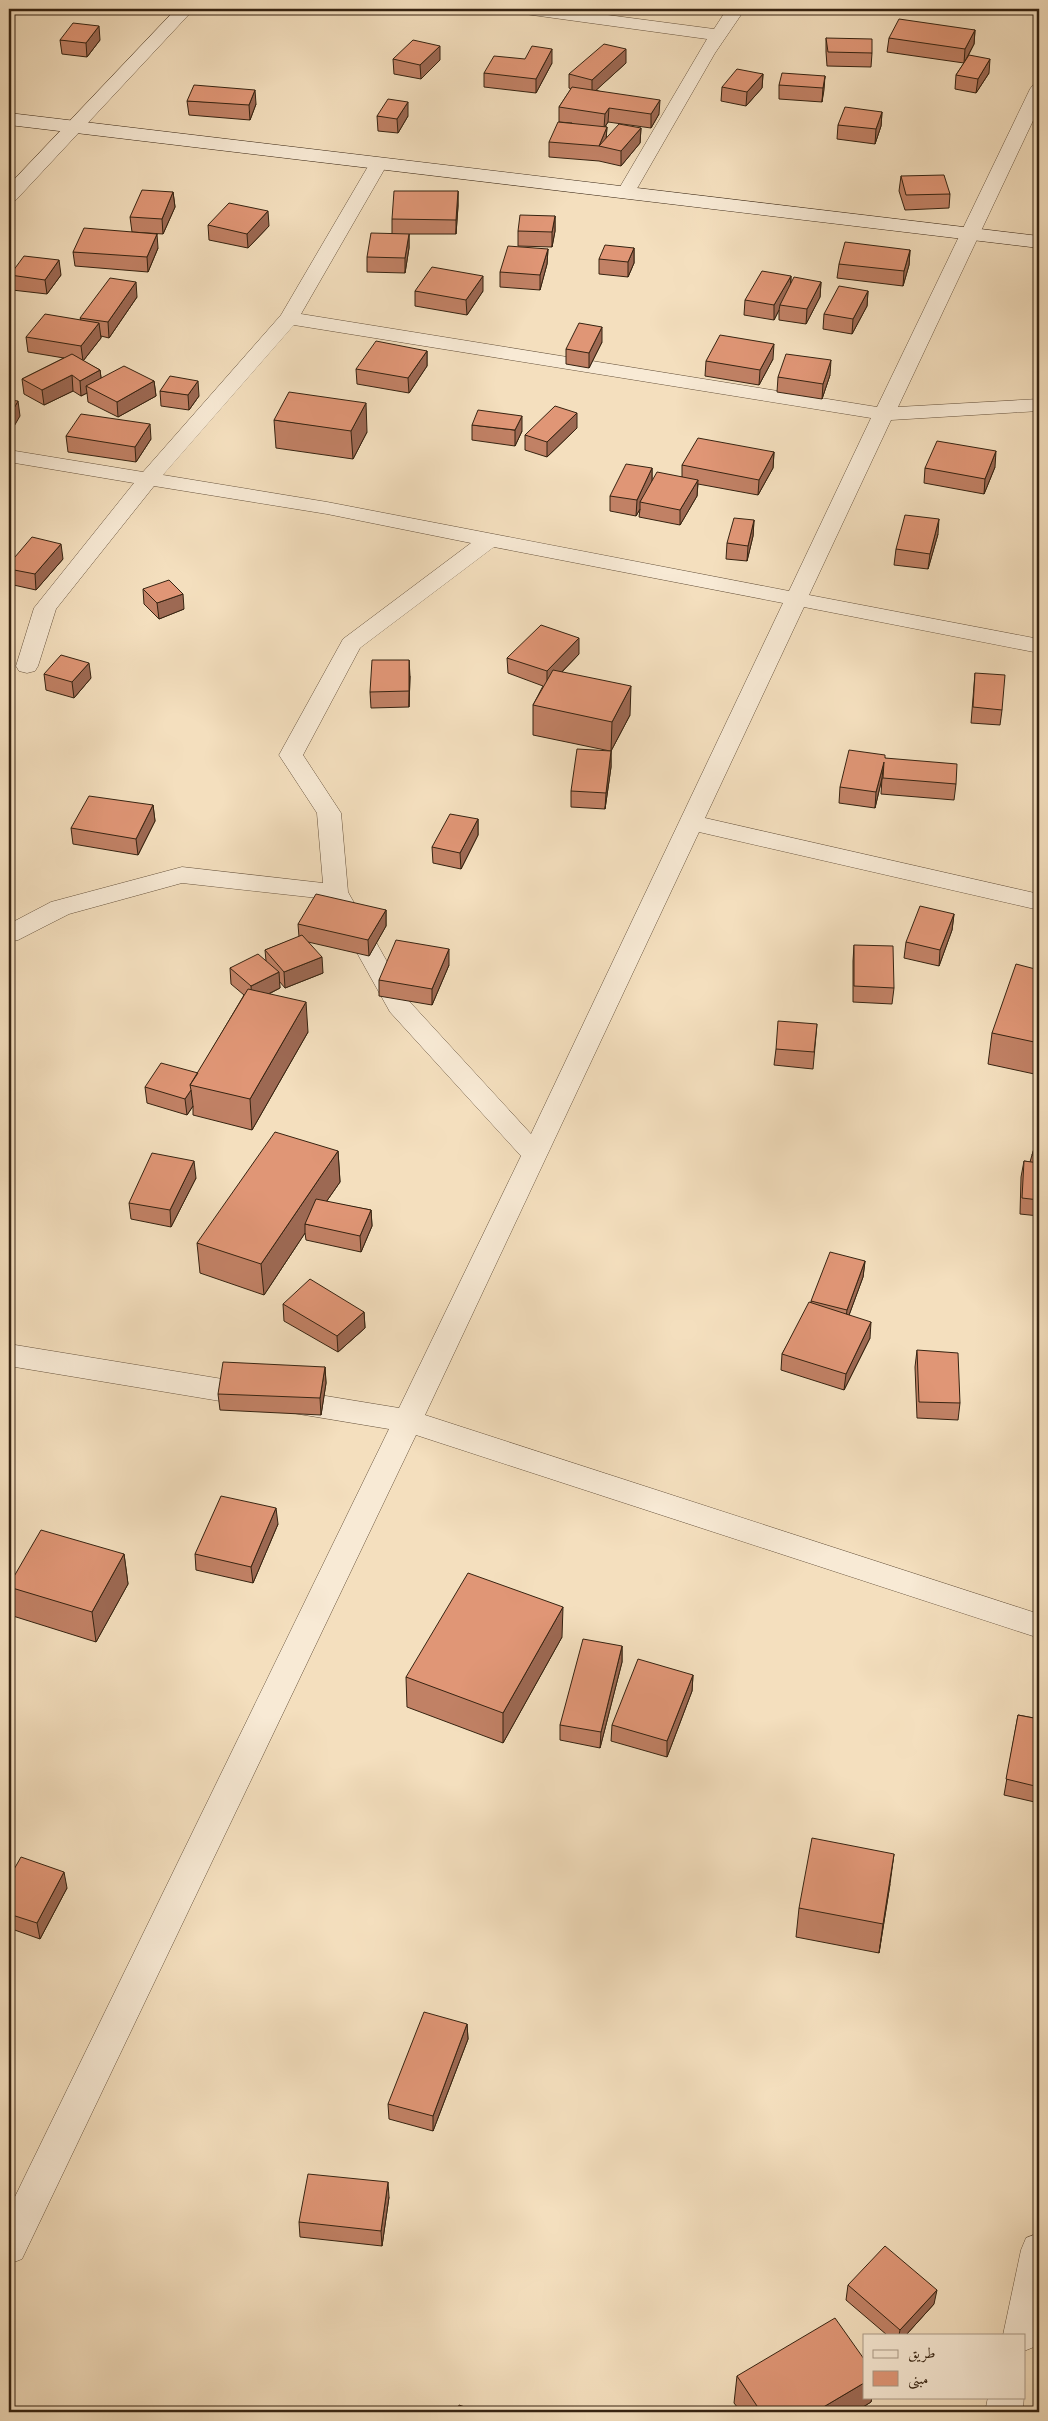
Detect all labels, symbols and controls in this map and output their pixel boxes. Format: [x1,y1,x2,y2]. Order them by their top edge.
legend [863,2334,1026,2398]
text: طريق [908,2344,935,2363]
text: مبنى [908,2370,928,2390]

